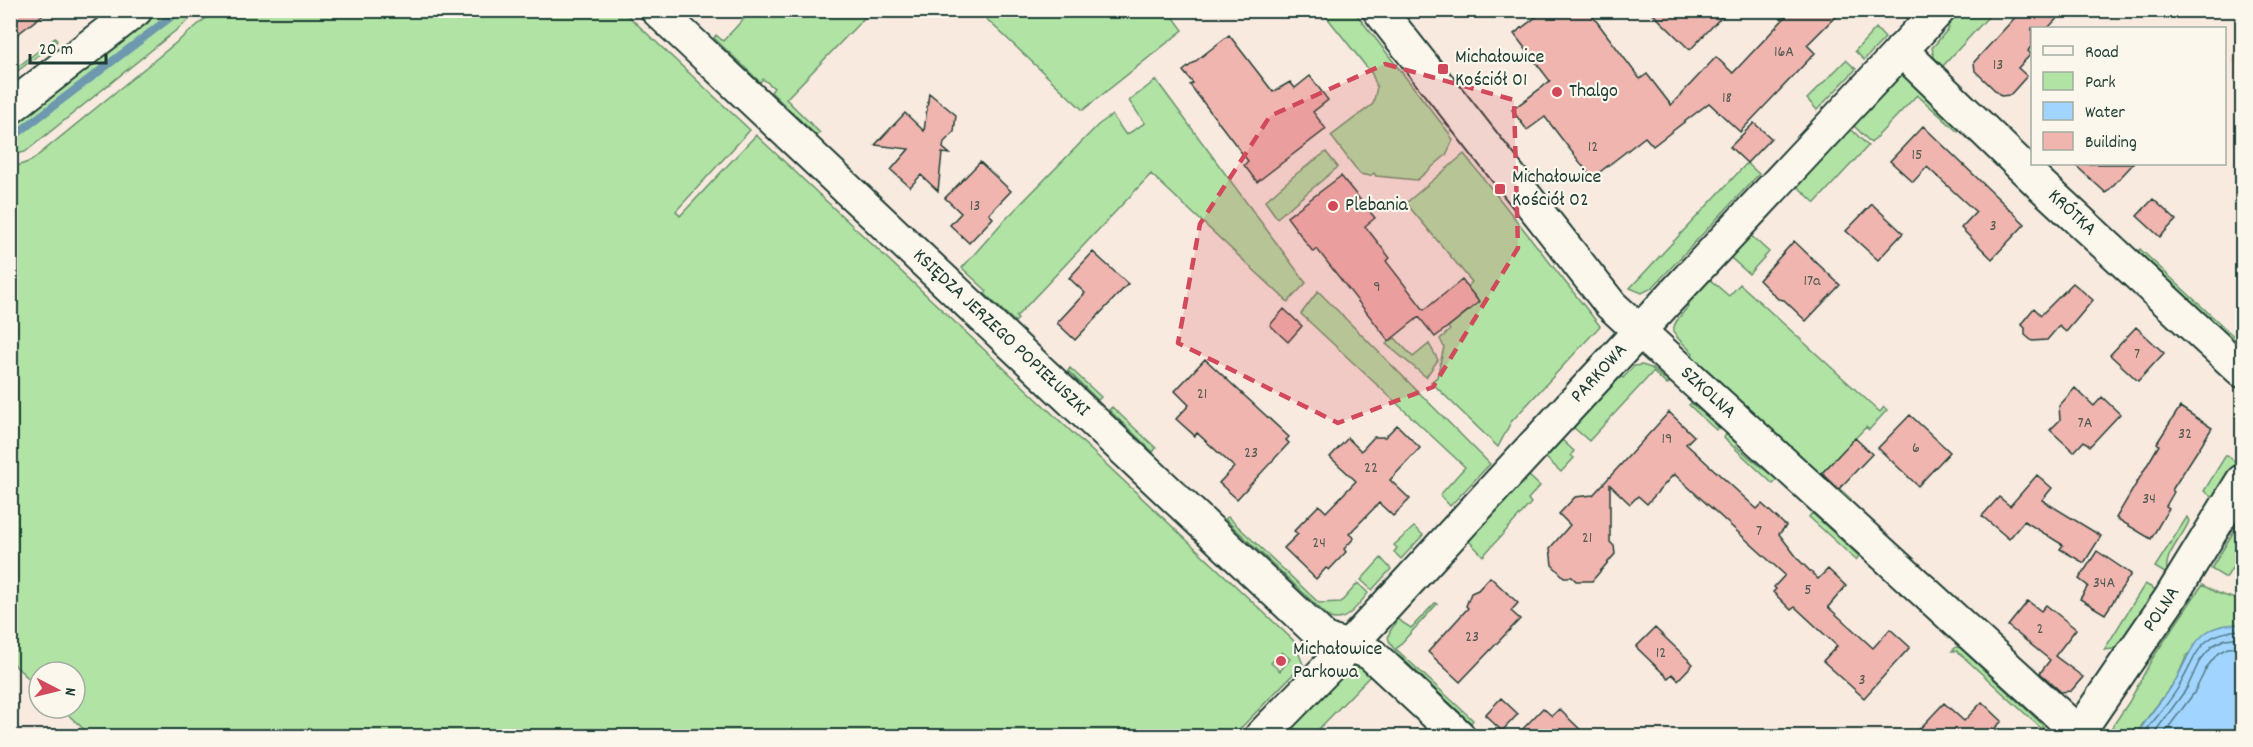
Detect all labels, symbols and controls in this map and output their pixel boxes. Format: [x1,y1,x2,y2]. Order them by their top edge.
scale bar [30,27,106,65]
legend [2031,27,2226,165]
text: 20 m [39,38,73,63]
house number: 16A [1774,41,1794,64]
text: Road [2085,41,2119,66]
place label: Michałowice Kościół 01 [1455,44,1545,95]
house number: 13 [1993,54,2003,77]
marker: Michałowice Kościół 01 [1436,62,1450,76]
text: Park [2085,71,2116,96]
place label: Thalgo [1569,78,1618,106]
marker: Thalgo [1550,85,1564,99]
house number: 18 [1722,87,1732,110]
text: Water [2085,101,2125,126]
text: Building [2085,131,2137,156]
house number: 12 [1588,136,1598,159]
house number: 15 [1912,144,1922,167]
place label: Michałowice Kościół 02 [1512,164,1602,215]
marker: Michałowice Kościół 02 [1493,182,1507,196]
street label: KRÓTKA [2041,183,2102,243]
place label: Plebania [1345,192,1409,220]
house number: 13 [970,195,980,218]
marker: Plebania [1326,199,1340,213]
house number: 3 [1989,215,1997,238]
street label: KSIĘDZA JERZEGO POPIEŁUSZKI [906,243,1096,424]
house number: 17a [1803,270,1821,293]
house number: 9 [1373,276,1381,299]
street label: PARKOWA [1565,337,1635,410]
house number: 7 [2134,343,2140,366]
street label: SZKOLNA [1673,360,1742,426]
house number: 21 [1197,383,1207,406]
house number: 7A [2078,412,2093,435]
house number: 32 [2178,423,2192,446]
house number: 19 [1662,428,1672,451]
house number: 6 [1912,437,1920,460]
house number: 23 [1244,442,1258,465]
house number: 22 [1364,457,1378,480]
house number: 34 [2142,488,2156,511]
house number: 7 [1756,520,1762,543]
house number: 21 [1582,527,1592,550]
house number: 24 [1312,532,1326,555]
house number: 34A [2093,572,2116,595]
house number: 5 [1804,579,1812,602]
street label: POLNA [2137,582,2188,638]
house number: 2 [2037,618,2044,641]
house number: 23 [1465,626,1479,649]
place label: Michałowice Parkowa [1293,636,1383,687]
house number: 12 [1656,642,1666,665]
marker: Michałowice Parkowa [1274,654,1288,668]
north arrow [27,660,87,720]
house number: 3 [1858,669,1866,692]
text: N [57,686,81,697]

